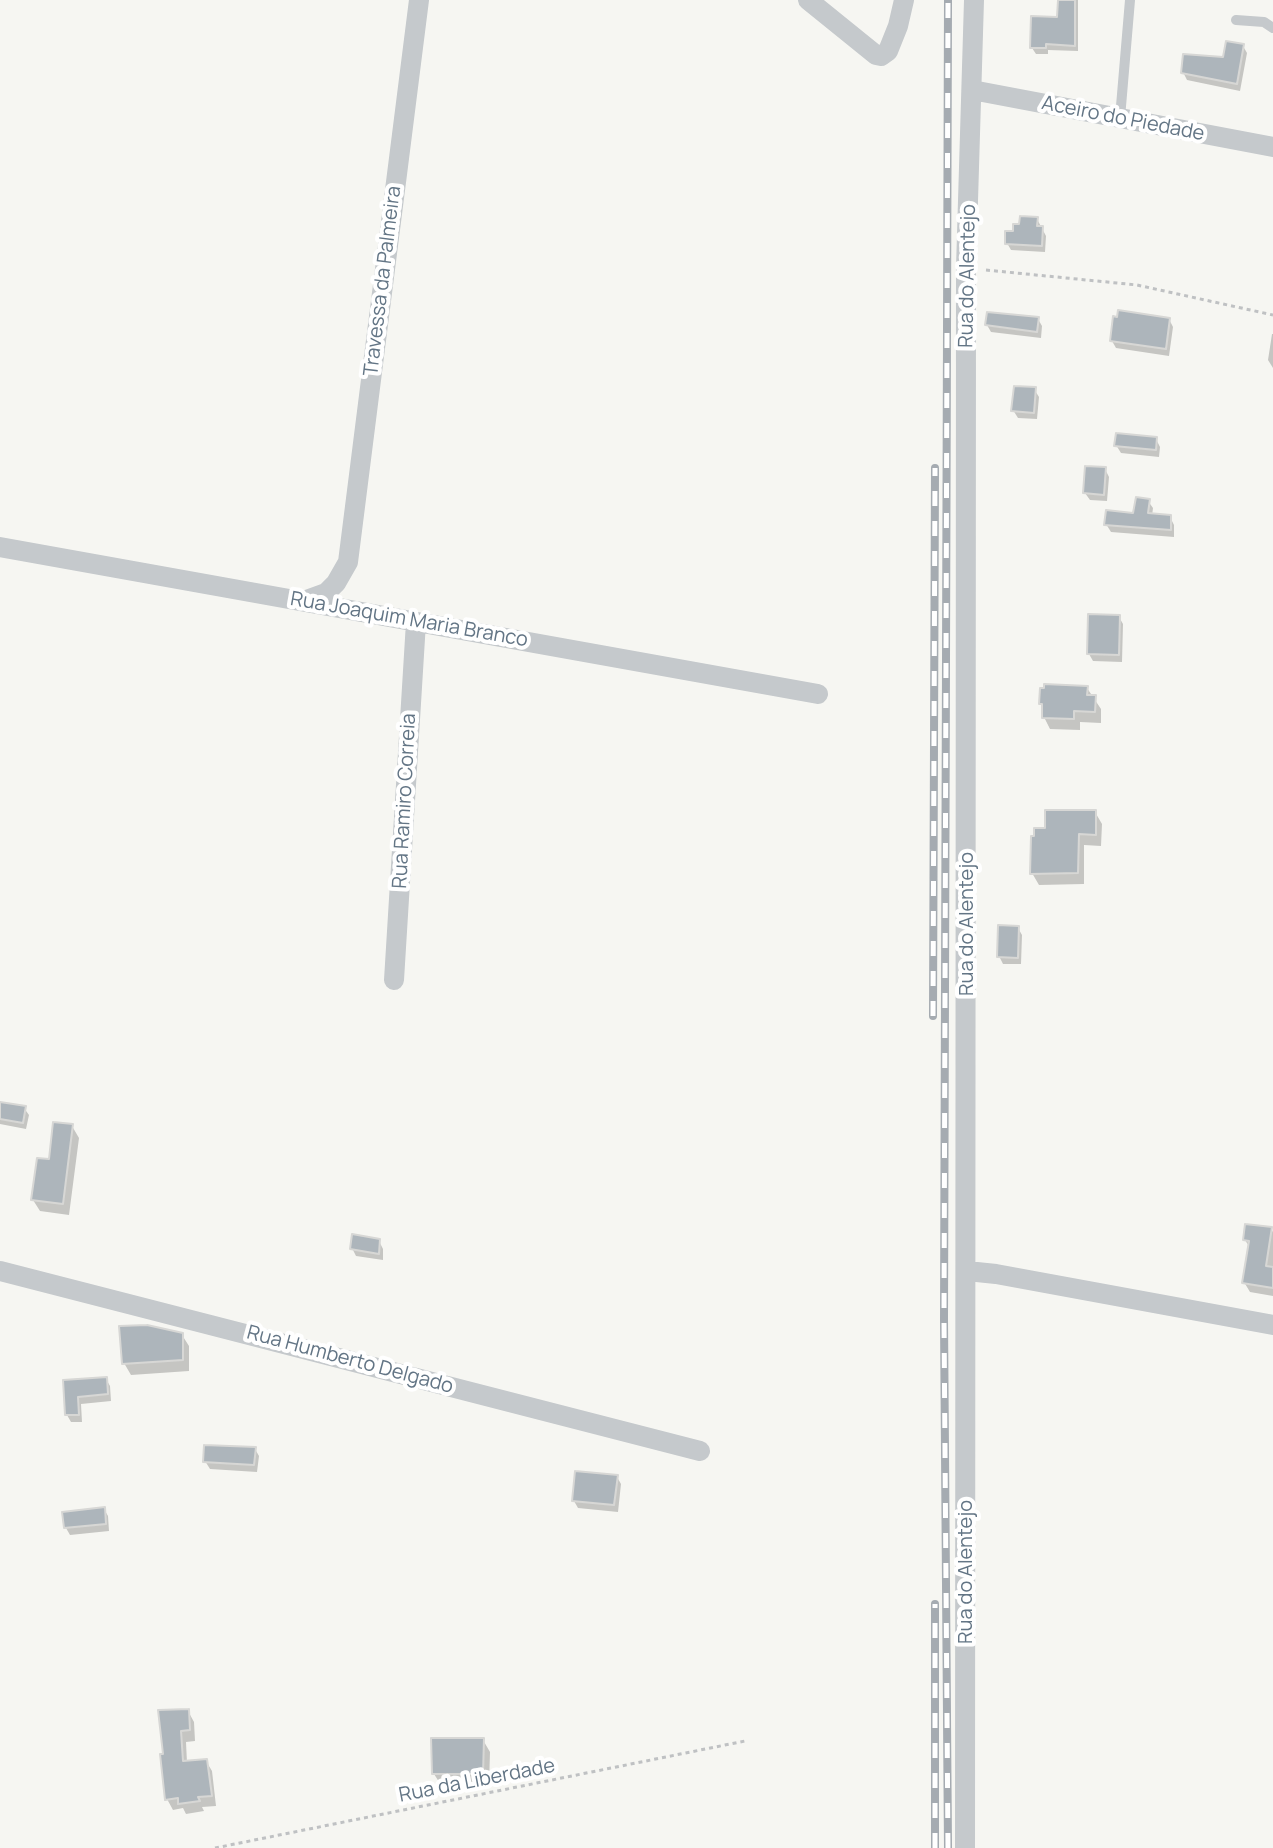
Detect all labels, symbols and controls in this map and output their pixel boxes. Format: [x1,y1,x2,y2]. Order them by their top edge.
street label: Aceiro do Piedade [1040,91,1206,147]
street label: Travessa da Palmeira [359,184,407,378]
street label: Rua do Alentejo [955,204,981,348]
street label: Rua Joaquim Maria Branco [288,587,530,653]
street label: Rua Ramiro Correia [388,713,422,889]
street label: Rua do Alentejo [955,852,979,996]
street label: Rua Humberto Delgado [244,1321,456,1399]
street label: Rua do Alentejo [954,1500,978,1644]
street label: Rua da Liberdade [397,1754,557,1808]

